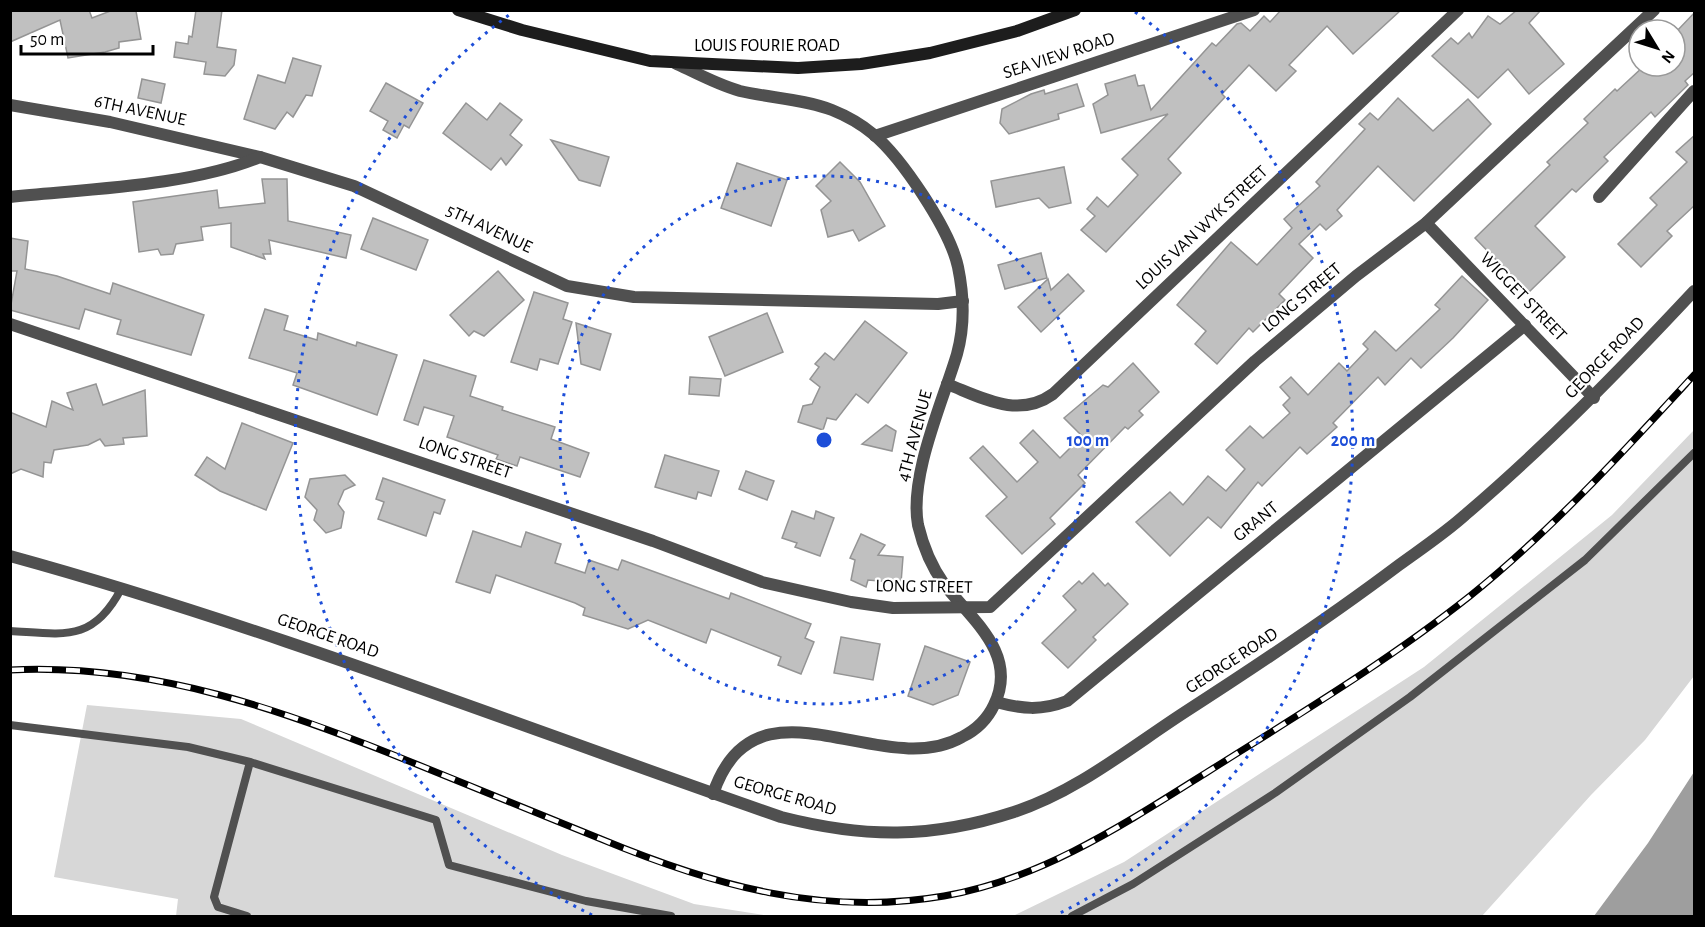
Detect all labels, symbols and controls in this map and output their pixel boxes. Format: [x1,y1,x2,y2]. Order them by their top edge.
scale bar [21,18,153,56]
north arrow [1627,18,1687,78]
street label: SEA VIEW ROAD [1001,29,1117,83]
text: 50 m [30,31,64,49]
street label: LOUIS FOURIE ROAD [694,37,840,55]
text: N [1658,47,1678,66]
street label: 6TH AVENUE [92,92,188,130]
street label: LOUIS VAN WYK STREET [1133,162,1271,294]
street label: 5TH AVENUE [443,201,535,257]
street label: WIGGET STREET [1476,249,1570,345]
street label: LONG STREET [1259,260,1345,336]
street label: GEORGE ROAD [1562,314,1648,402]
street label: 4TH AVENUE [894,388,936,484]
centre of rings [814,430,834,450]
text: 100 m [1067,432,1109,450]
text: 200 m [1331,432,1375,450]
street label: LONG STREET [416,434,514,482]
street label: GRANT [1230,499,1282,545]
street label: LONG STREET [875,577,973,597]
street label: GEORGE ROAD [275,610,381,662]
street label: GEORGE ROAD [1183,625,1281,697]
street label: GEORGE ROAD [732,773,838,819]

